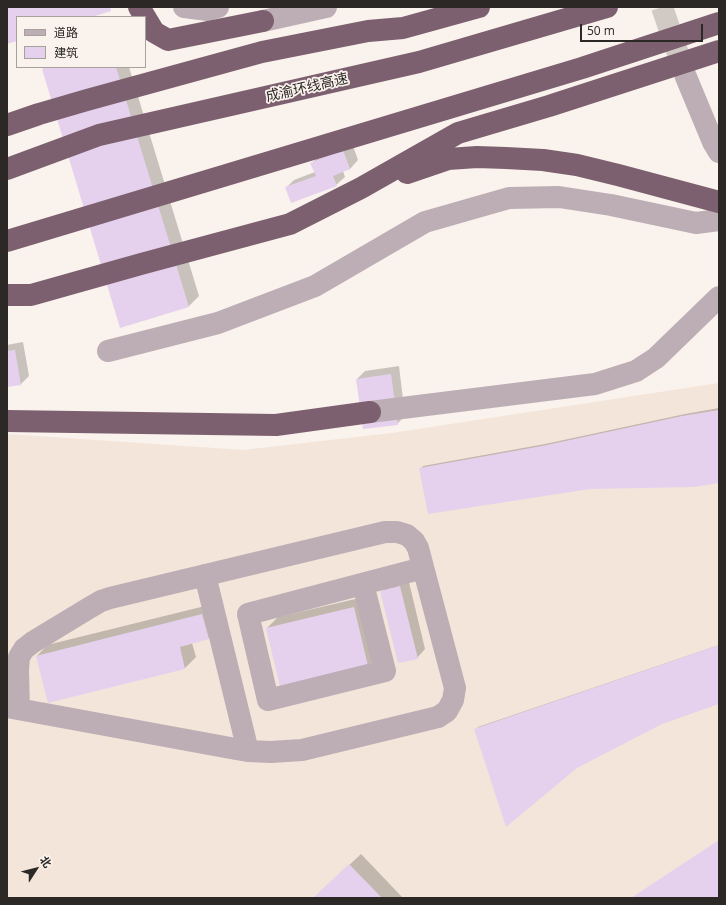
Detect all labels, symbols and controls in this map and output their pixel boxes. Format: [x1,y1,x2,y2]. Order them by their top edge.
legend [16,16,146,68]
scale bar [582,16,705,42]
text: 50 m [587,22,615,39]
text: 道路 [54,24,78,41]
text: 建筑 [54,44,78,61]
street label: 成渝环线高速 [264,70,350,106]
north arrow [16,849,56,889]
text: 北 [37,853,55,871]

